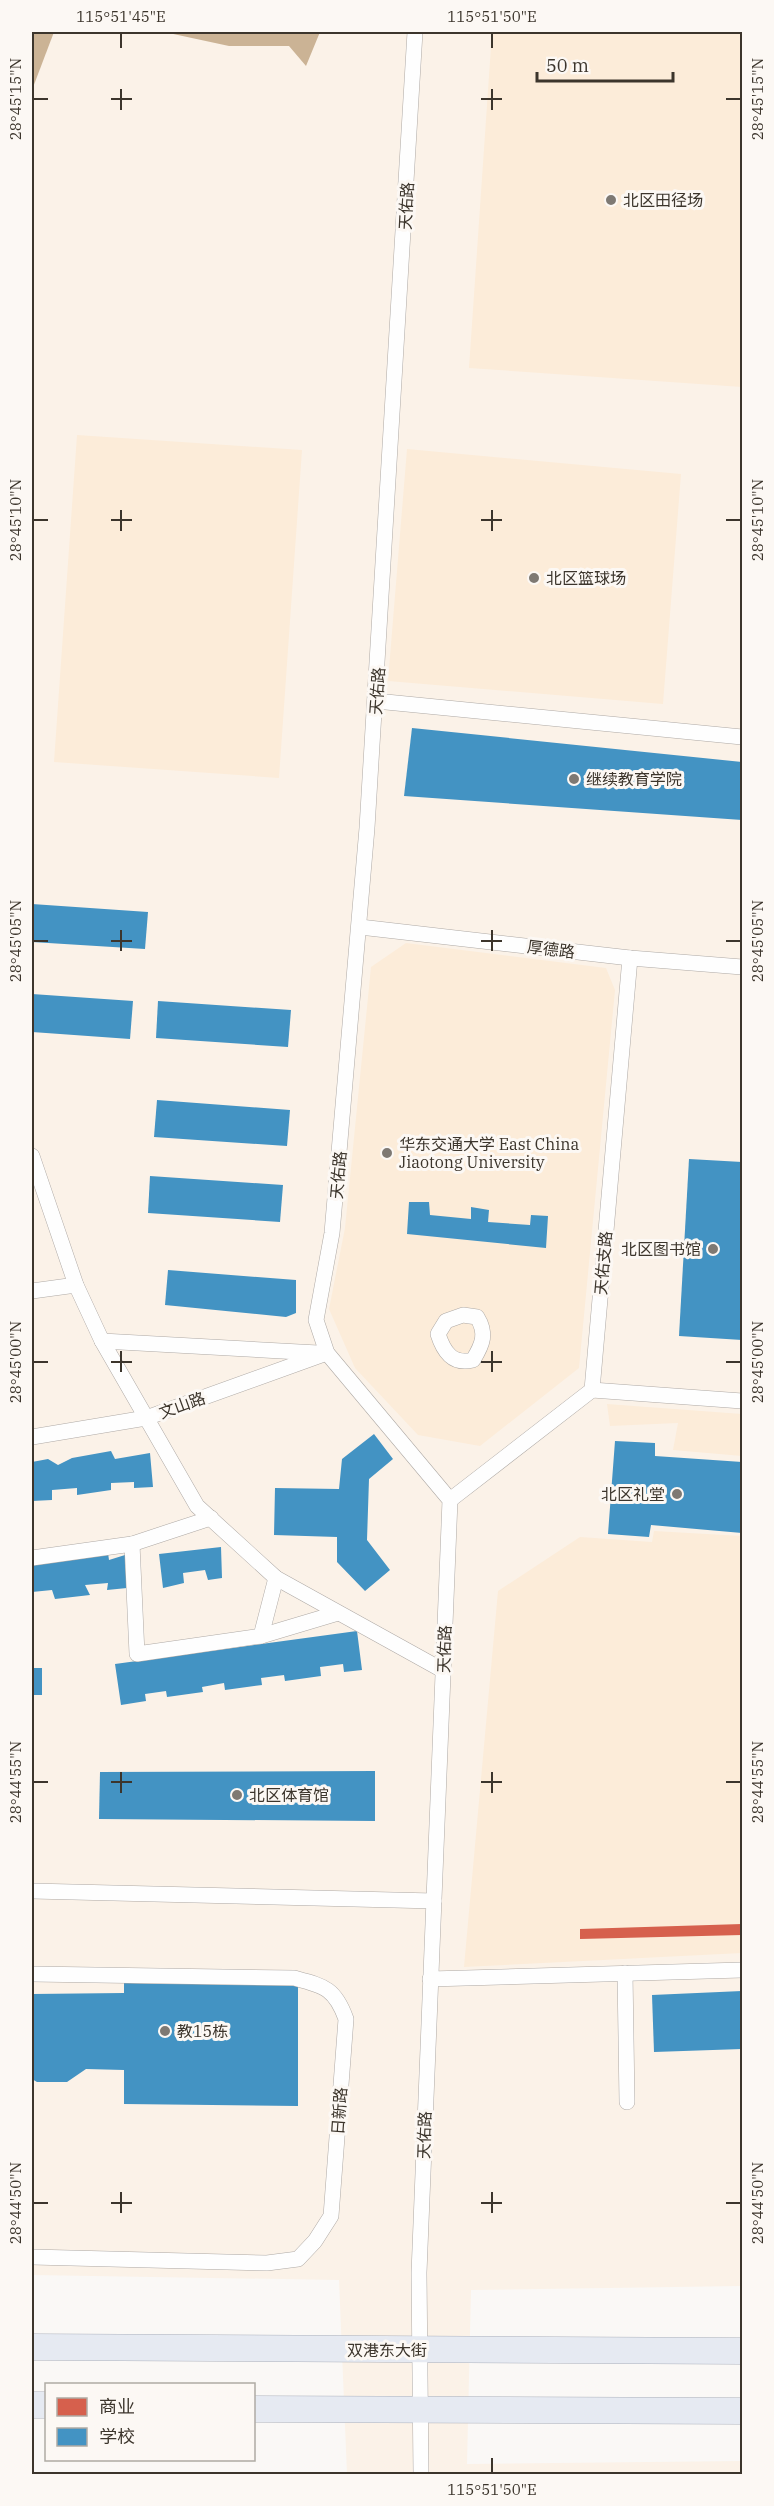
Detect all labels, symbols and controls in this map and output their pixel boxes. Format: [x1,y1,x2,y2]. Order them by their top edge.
text: 115°51'45"E [76,7,166,26]
text: 115°51'50"E [447,7,537,26]
scale bar [537,45,674,83]
text: 50 m [546,54,589,77]
text: 28°45'15"N [6,58,25,140]
text: 28°45'15"N [748,58,767,140]
street label: 天佑路 [395,182,417,230]
place label: 北区田径场 [623,190,703,210]
marker: 北区田径场 [604,193,618,207]
text: 28°45'10"N [6,479,25,561]
text: 28°45'10"N [748,479,767,561]
place label: 北区篮球场 [546,568,626,588]
marker: 北区篮球场 [527,571,541,585]
street label: 天佑路 [365,666,389,716]
place label: 继续教育学院 [586,769,682,789]
marker: 继续教育学院 [567,772,581,786]
text: 28°45'05"N [6,900,25,982]
text: 28°45'05"N [748,900,767,982]
street label: 厚德路 [526,936,576,962]
place label: 华东交通大学 East China Jiaotong University [399,1134,579,1172]
marker: 华东交通大学 East China Jiaotong University [380,1146,394,1160]
street label: 天佑路 [326,1150,350,1200]
street label: 天佑支路 [590,1230,616,1296]
place label: 北区图书馆 [621,1239,701,1259]
marker: 北区图书馆 [706,1242,720,1256]
text: 28°45'00"N [6,1321,25,1403]
text: 28°45'00"N [748,1321,767,1403]
street label: 文山路 [156,1387,208,1423]
place label: 北区礼堂 [601,1484,665,1504]
marker: 北区礼堂 [670,1487,684,1501]
street label: 天佑路 [433,1625,455,1673]
text: 28°44'55"N [6,1741,25,1823]
text: 28°44'55"N [748,1741,767,1823]
place label: 北区体育馆 [249,1785,329,1805]
marker: 北区体育馆 [230,1788,244,1802]
place label: 教15栋 [177,2021,228,2041]
marker: 教15栋 [158,2024,172,2038]
street label: 日新路 [327,2086,351,2136]
street label: 天佑路 [413,2111,435,2159]
text: 28°44'50"N [6,2162,25,2244]
text: 28°44'50"N [748,2162,767,2244]
street label: 双港东大街 [347,2340,427,2360]
legend [45,2383,255,2461]
text: 商业 [99,2395,135,2418]
text: 学校 [99,2425,135,2448]
text: 115°51'50"E [447,2480,537,2499]

